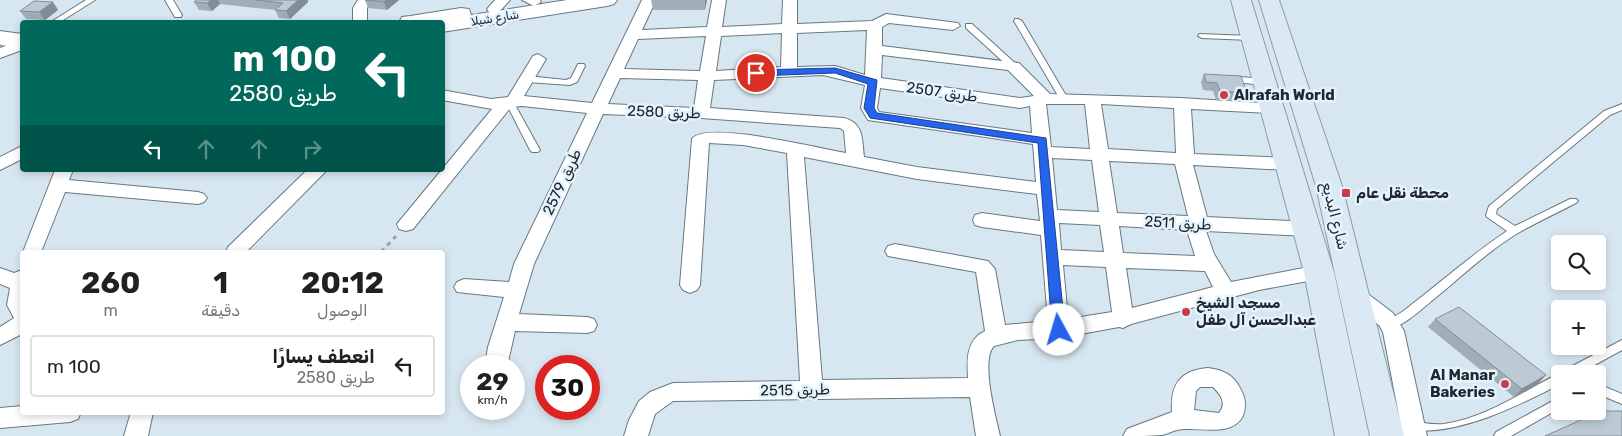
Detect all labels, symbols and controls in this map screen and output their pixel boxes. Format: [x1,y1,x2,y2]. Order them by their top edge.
street label: شارع شيلا [470,7,520,31]
text: 100 m [232,38,337,80]
icon: left [355,40,420,105]
pin [735,52,777,94]
icon: arrive [742,59,770,87]
street label: طريق 2507 [905,78,979,106]
text: طريق 2580 [229,80,337,107]
place label: Alrafah World [1234,86,1335,104]
marker: Alrafah World [1218,89,1230,101]
street label: طريق 2580 [627,102,701,122]
icon: left [139,135,167,163]
icon: ahead [192,135,220,163]
icon: ahead [245,135,273,163]
icon: right [298,135,326,163]
street label: طريق 2579 [539,146,585,218]
street label: شارع البديع [1316,180,1352,252]
place label: محطة نقل عام [1356,184,1449,203]
marker: محطة نقل عام [1340,187,1352,199]
street label: طريق 2511 [1144,212,1212,234]
map controls [1551,235,1606,420]
button: search [1551,235,1606,290]
text: 260 [81,265,140,301]
text: 1 [213,265,228,301]
text: 20:12 [301,265,384,301]
place label: مسجد الشيخ عبدالحسن آل طفل [1196,294,1317,329]
button: + [1551,300,1606,355]
text: m [104,301,118,320]
text: دقيقة [201,301,240,320]
text: الوصول [317,301,368,320]
position arrow [1032,303,1084,355]
marker: مسجد الشيخ عبدالحسن آل طفل [1180,306,1192,318]
text: انعطف يسارًا [272,345,375,368]
icon: left [390,352,418,380]
text: 100 m [47,355,101,378]
speed limit sign: 30 [535,355,600,420]
button: − [1551,365,1606,420]
place label: Al Manar Bakeries [1430,366,1495,401]
text: 29 [476,367,509,396]
text: طريق 2580 [297,368,375,387]
marker: Al Manar Bakeries [1499,378,1511,390]
street label: طريق 2515 [760,380,830,400]
text: km/h [478,393,507,407]

